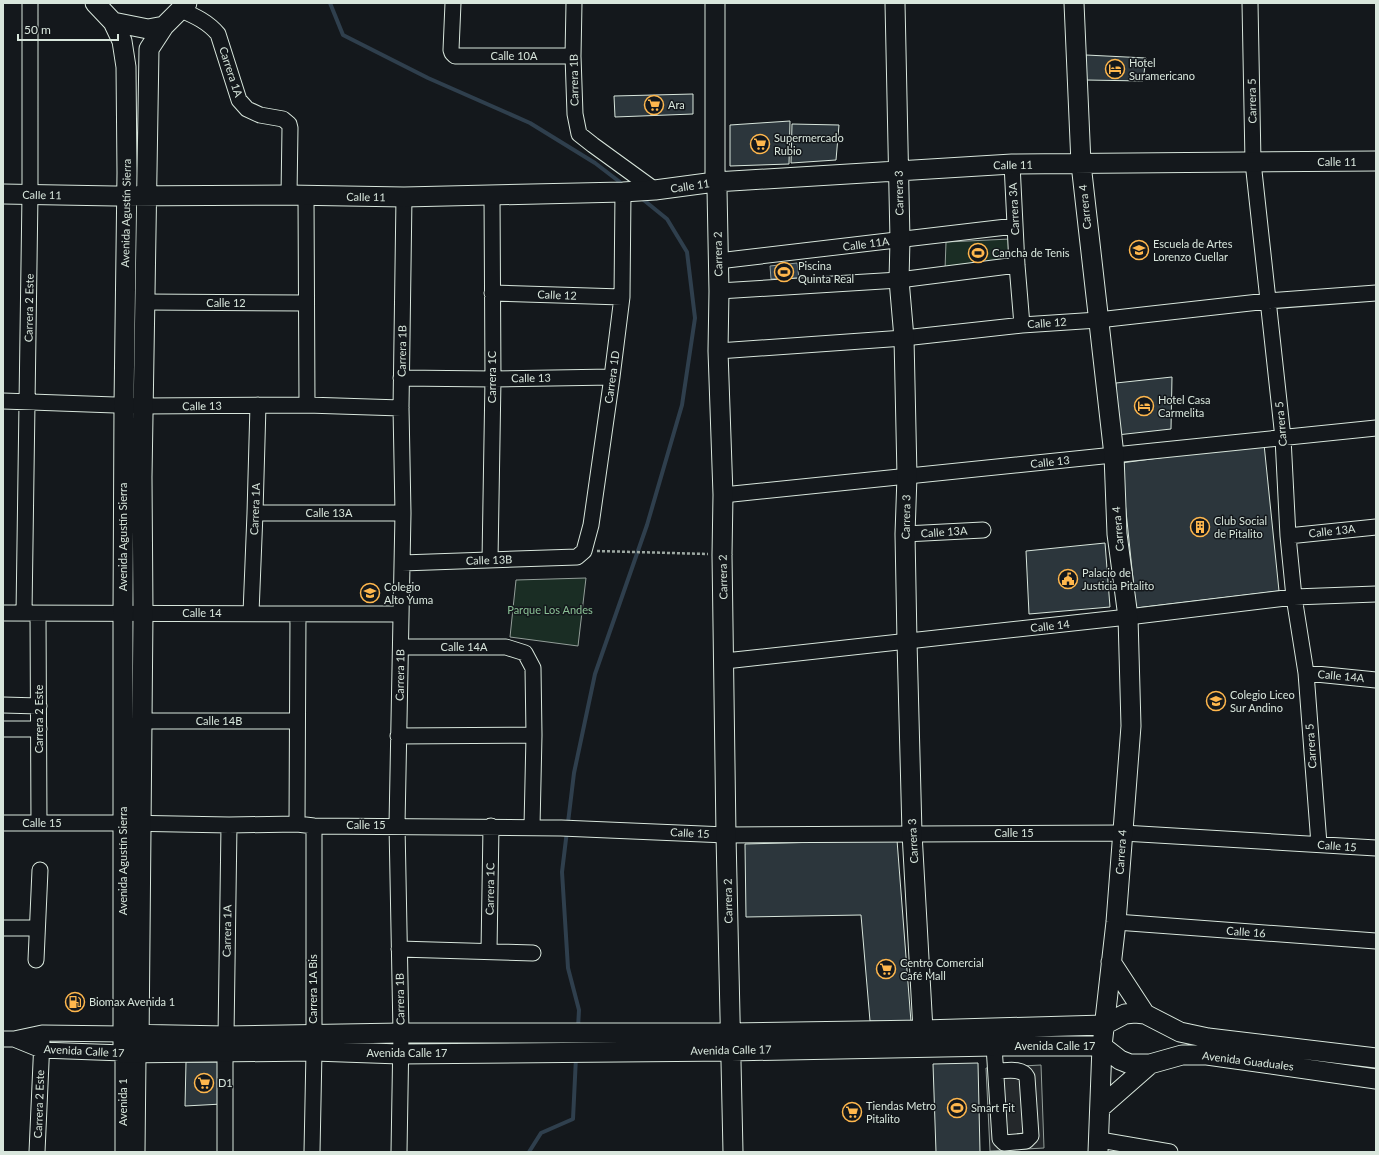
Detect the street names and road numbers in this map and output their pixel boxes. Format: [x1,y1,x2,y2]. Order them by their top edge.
street label: Carrera 1A [217,45,246,99]
street label: Calle 10A [491,49,538,62]
street label: Carrera 1B [567,54,580,106]
street label: Carrera 5 [1245,78,1258,124]
street label: Calle 11 [1317,155,1357,168]
street label: Calle 11 [993,158,1033,171]
street label: Avenida Agustín Sierra [118,159,133,267]
street label: Carrera 3 [892,170,905,216]
street label: Calle 11 [670,176,710,195]
street label: Carrera 3A [1006,182,1021,236]
street label: Carrera 4 [1076,183,1093,230]
street label: Calle 11 [22,188,62,201]
street label: Calle 11 [346,190,386,203]
street label: Carrera 2 [711,231,724,277]
street label: Calle 11A [842,234,891,253]
street label: Carrera 2 Este [21,273,36,342]
street label: Calle 12 [537,287,577,302]
street label: Calle 12 [206,296,246,309]
street label: Calle 12 [1027,315,1067,330]
street label: Carrera 1B [395,325,408,377]
street label: Carrera 1C [485,350,498,403]
street label: Carrera 1D [601,350,622,404]
street label: Calle 13 [511,371,551,384]
street label: Calle 13 [182,399,222,412]
street label: Carrera 5 [1272,401,1289,447]
street label: Calle 13 [1030,453,1070,470]
street label: Carrera 1A [247,482,262,535]
street label: Avenida Agustín Sierra [116,483,129,591]
street label: Carrera 3 [899,494,912,540]
street label: Carrera 4 [1109,505,1126,552]
street label: Calle 13A [306,506,353,519]
street label: Calle 13A [1308,522,1356,539]
street label: Calle 13A [920,523,968,540]
street label: Calle 13B [466,552,512,567]
street label: Carrera 2 [716,554,729,600]
street label: Calle 14 [182,606,222,619]
street label: Calle 14 [1030,617,1071,634]
street label: Calle 14A [441,640,488,653]
street label: Carrera 1B [393,649,406,701]
street label: Calle 14A [1317,667,1365,684]
street label: Carrera 2 Este [32,685,45,753]
street label: Calle 14B [196,714,242,727]
street label: Carrera 5 [1302,723,1319,769]
street label: Avenida Agustín Sierra [116,807,129,915]
street label: Calle 15 [22,816,62,829]
street label: Calle 15 [346,818,386,831]
street label: Carrera 3 [905,818,920,864]
street label: Calle 15 [670,825,710,840]
street label: Calle 15 [994,826,1034,839]
street label: Carrera 4 [1112,828,1129,875]
street label: Calle 15 [1317,838,1357,853]
street label: Carrera 1C [483,862,496,915]
street label: Carrera 2 [721,878,734,924]
street label: Carrera 1A [220,904,233,957]
street label: Calle 16 [1226,924,1266,939]
street label: Carrera 1A Bis [306,954,319,1024]
street label: Carrera 1B [393,973,406,1025]
street label: Avenida Calle 17 [1015,1039,1095,1052]
street label: Avenida Calle 17 [43,1042,125,1059]
street label: Avenida Calle 17 [690,1042,772,1057]
street label: Avenida Calle 17 [367,1046,447,1059]
street label: Avenida Guaduales [1202,1048,1295,1073]
street label: Carrera 2 Este [31,1069,46,1138]
street label: Avenida 1 [116,1078,129,1126]

